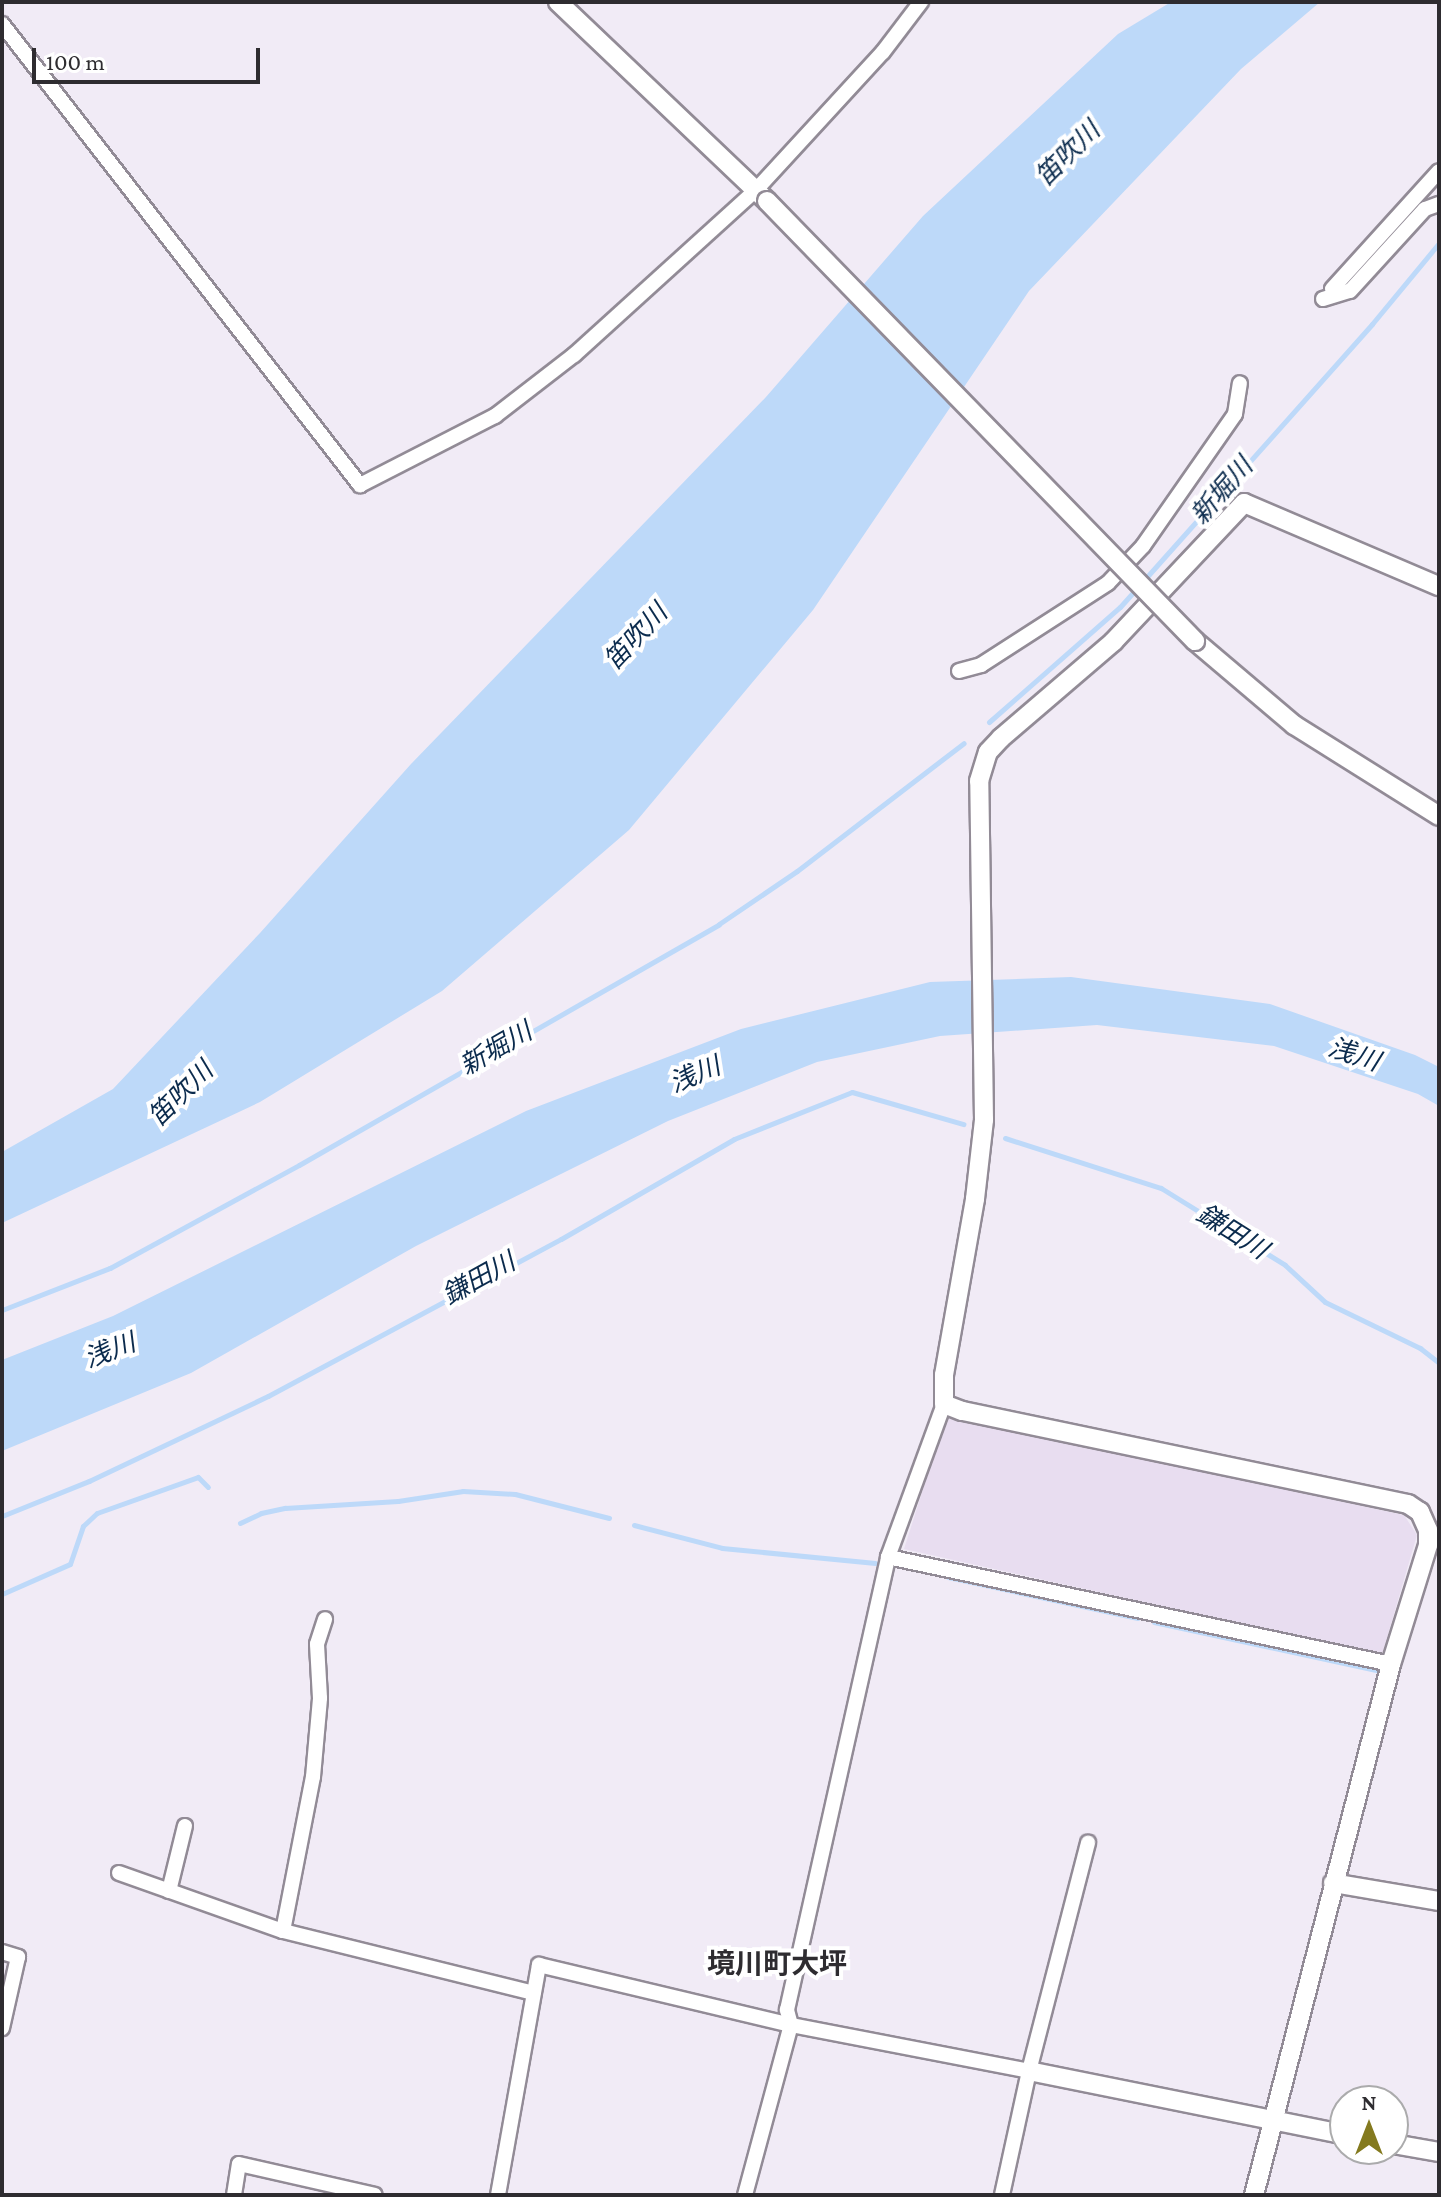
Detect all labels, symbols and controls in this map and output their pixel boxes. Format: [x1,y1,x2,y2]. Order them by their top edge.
scale bar [36,32,264,82]
text: 100 m [46,48,105,75]
water label: 笛吹川 [1029,115,1107,193]
water label: 新堀川 [1185,451,1259,531]
water label: 笛吹川 [598,598,674,676]
water label: 新堀川 [454,1016,538,1082]
water label: 浅川 [1324,1032,1384,1078]
water label: 浅川 [665,1050,725,1100]
water label: 笛吹川 [142,1055,220,1133]
water label: 鎌田川 [1191,1198,1273,1266]
water label: 鎌田川 [437,1246,521,1312]
water label: 浅川 [80,1327,140,1375]
district label: 境川町大坪 [707,1947,847,1981]
north arrow [1329,2085,1409,2165]
text: N [1362,2090,1377,2115]

